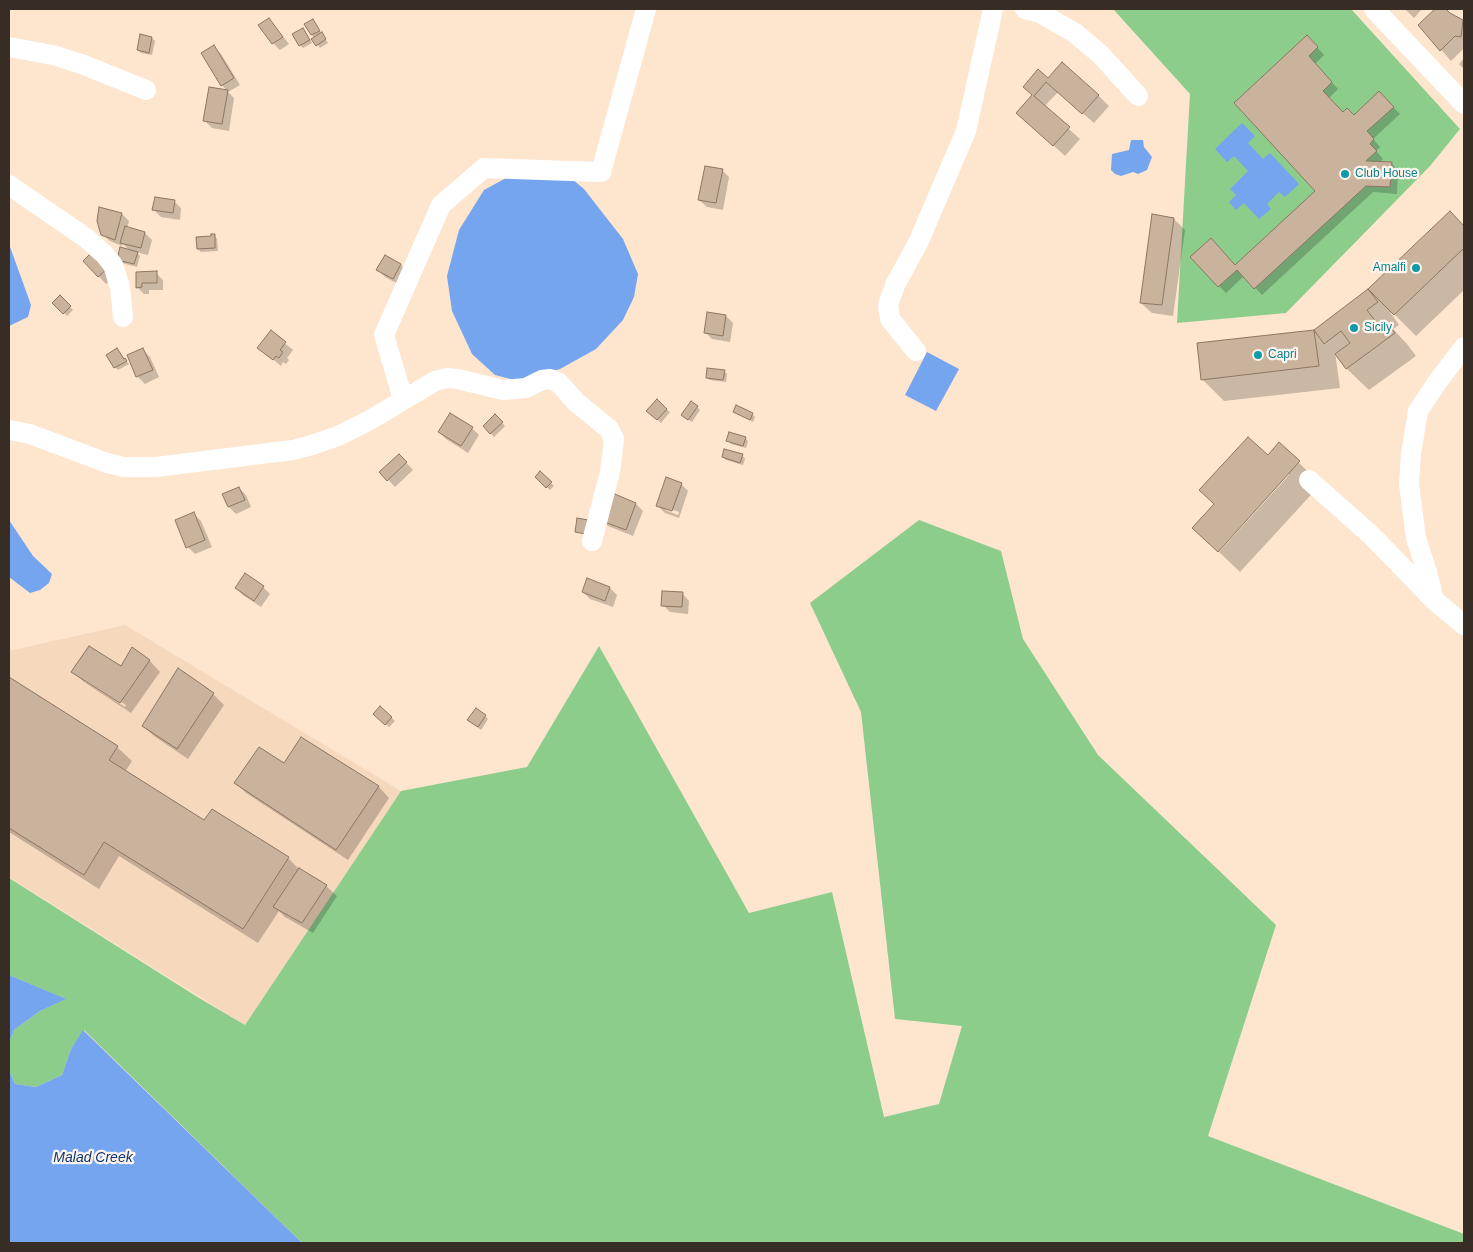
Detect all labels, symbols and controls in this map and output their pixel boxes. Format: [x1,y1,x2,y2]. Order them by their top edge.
place label: Club House [1355,167,1418,181]
marker: Club House [1339,168,1351,180]
place label: Amalfi [1373,261,1406,275]
marker: Amalfi [1410,262,1422,274]
place label: Sicily [1364,321,1392,335]
marker: Sicily [1348,322,1360,334]
place label: Capri [1268,348,1297,362]
marker: Capri [1252,349,1264,361]
water label: Malad Creek [53,1150,133,1166]

